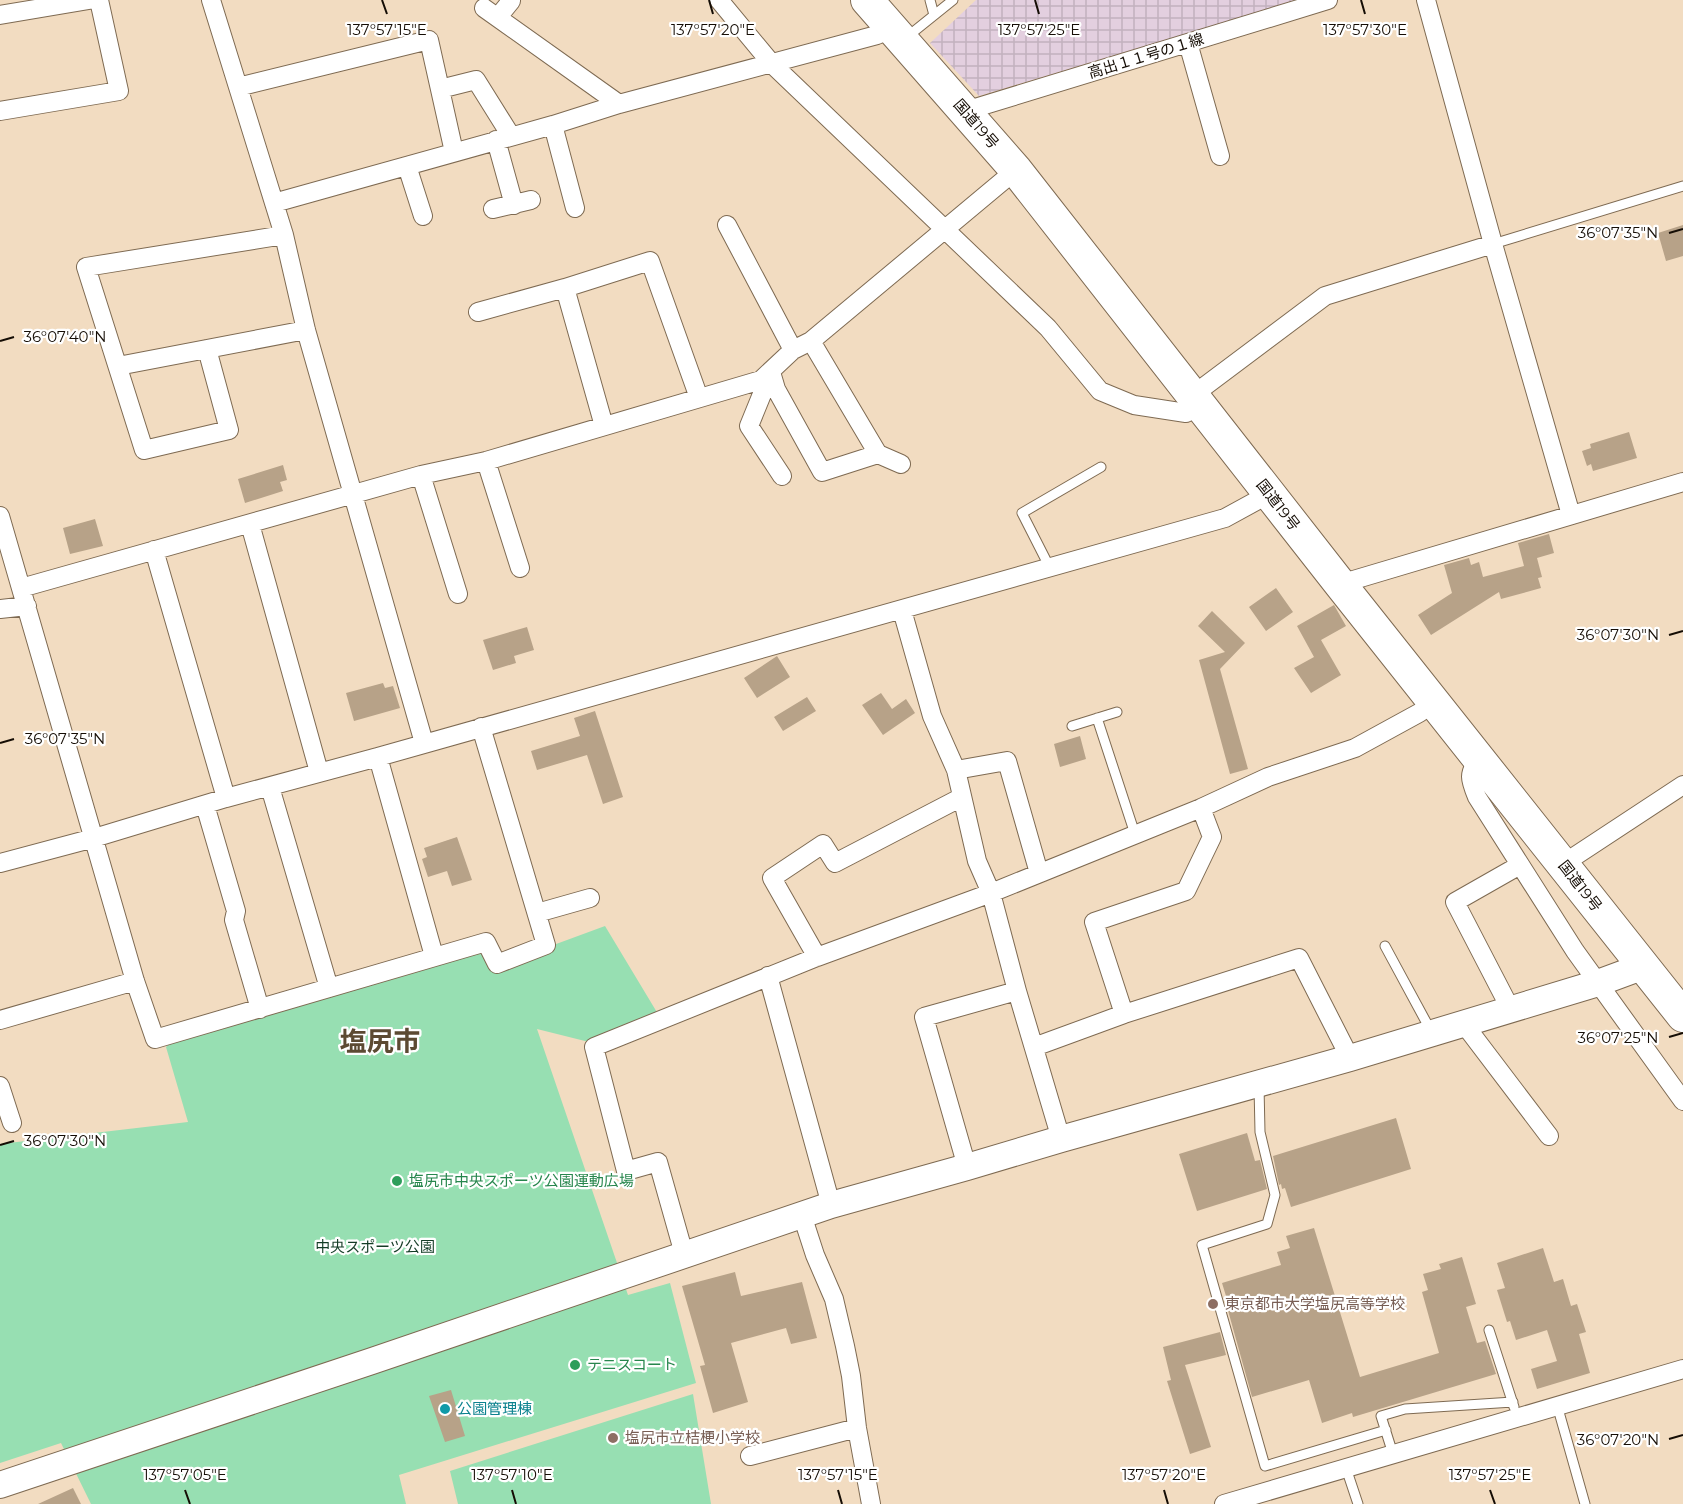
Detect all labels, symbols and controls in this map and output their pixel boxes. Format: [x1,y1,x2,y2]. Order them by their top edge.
text: 137°57'15"E [347,20,427,39]
text: 137°57'20"E [671,20,755,39]
text: 137°57'25"E [998,20,1080,39]
text: 137°57'30"E [1323,20,1407,39]
street label: 高出１１号の１線 [1086,29,1206,82]
street label: 国道19号 [950,95,1003,152]
text: 36°07'35"N [1578,223,1658,242]
text: 36°07'40"N [24,327,106,346]
street label: 国道19号 [1253,475,1304,534]
text: 36°07'30"N [1577,625,1659,644]
text: 36°07'35"N [25,729,105,748]
street label: 国道19号 [1555,856,1606,915]
district label: 塩尻市 [340,1025,421,1058]
text: 36°07'25"N [1578,1028,1658,1047]
text: 36°07'30"N [24,1131,106,1150]
place label: 塩尻市中央スポーツ公園運動広場 [409,1171,634,1190]
marker: 塩尻市中央スポーツ公園運動広場 [390,1174,404,1188]
park label: 中央スポーツ公園 [315,1237,435,1256]
place label: 東京都市大学塩尻高等学校 [1225,1294,1405,1313]
marker: 東京都市大学塩尻高等学校 [1206,1297,1220,1311]
place label: テニスコート [587,1355,677,1374]
marker: テニスコート [568,1358,582,1372]
place label: 公園管理棟 [457,1399,532,1418]
marker: 公園管理棟 [438,1402,452,1416]
place label: 塩尻市立桔梗小学校 [625,1428,760,1447]
text: 36°07'20"N [1577,1430,1659,1449]
marker: 塩尻市立桔梗小学校 [606,1431,620,1445]
text: 137°57'05"E [143,1465,227,1484]
text: 137°57'10"E [471,1465,553,1484]
text: 137°57'15"E [798,1465,878,1484]
text: 137°57'20"E [1122,1465,1206,1484]
text: 137°57'25"E [1449,1465,1531,1484]

